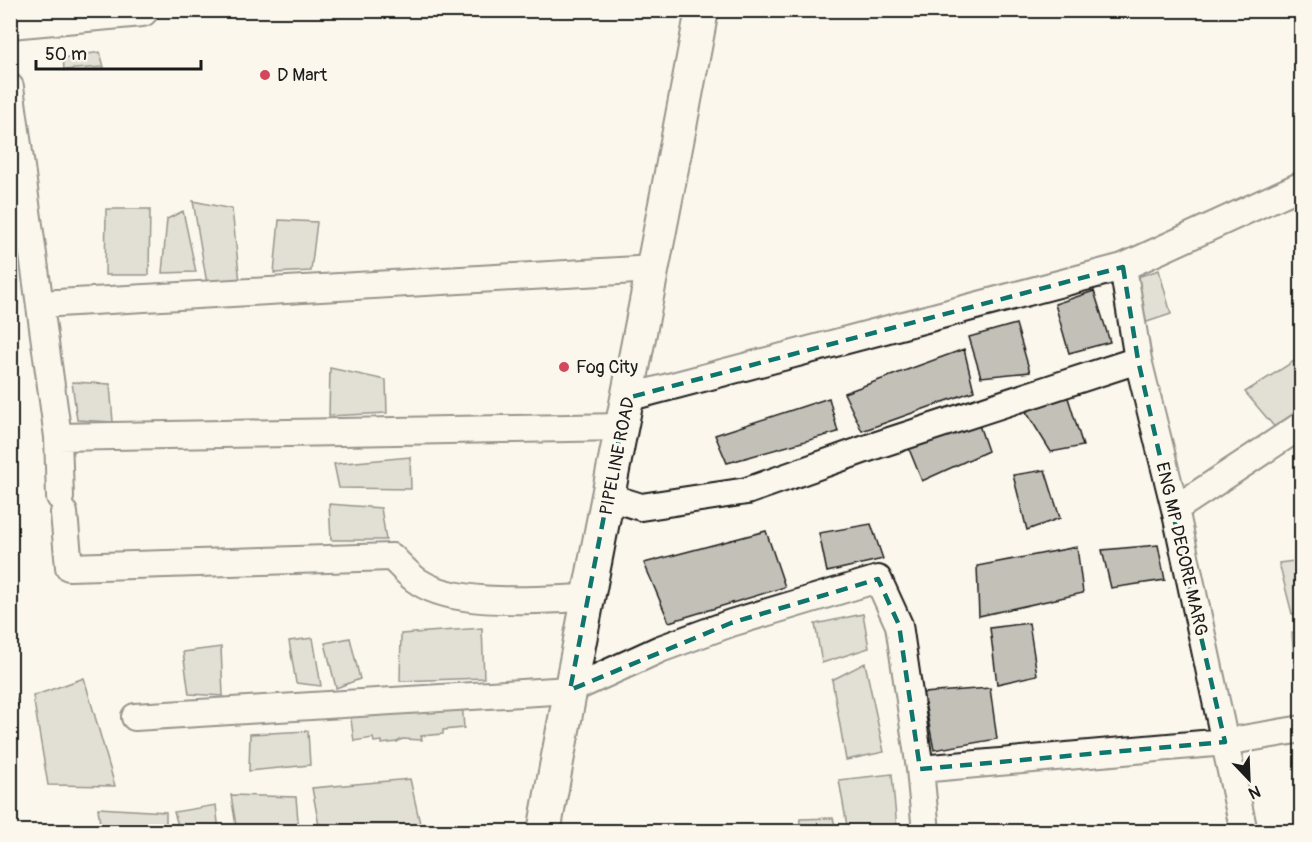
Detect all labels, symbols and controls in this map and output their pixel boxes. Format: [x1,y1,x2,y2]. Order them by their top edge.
scale bar [36,33,201,71]
text: 50 m [45,43,87,66]
place label: D Mart [277,64,328,87]
marker: D Mart [258,68,272,82]
place label: Fog City [576,356,638,379]
marker: Fog City [557,360,571,374]
street label: PIPELINE ROAD [595,395,640,517]
street label: ENG MP DECORE MARG [1150,460,1213,638]
north arrow [1219,749,1279,809]
text: N [1245,781,1263,803]

